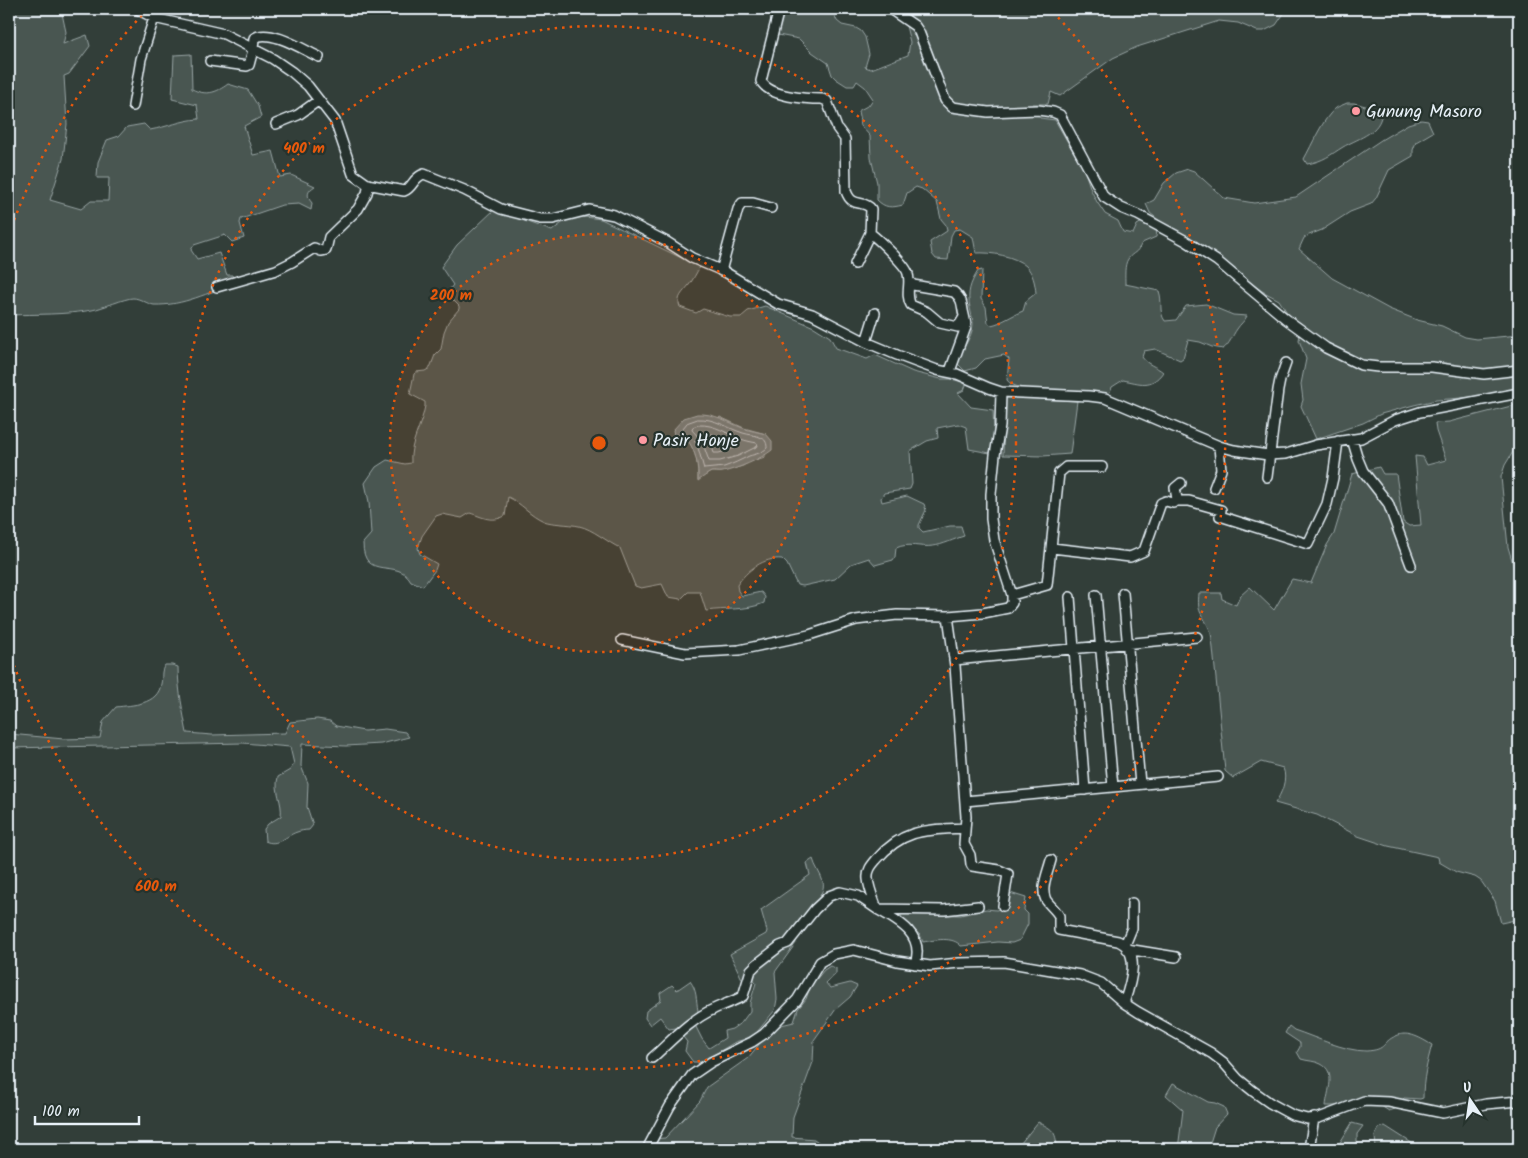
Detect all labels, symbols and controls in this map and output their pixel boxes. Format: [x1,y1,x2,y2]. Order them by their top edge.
place label: Gunung Masoro [1366,98,1482,127]
marker: Gunung Masoro [1350,105,1362,117]
text: 400 m [283,137,325,161]
text: 200 m [430,284,472,308]
place label: Pasir Honje [653,427,739,456]
centre of rings [590,434,608,452]
marker: Pasir Honje [637,434,649,446]
text: 600 m [135,875,177,899]
north arrow [1446,1076,1496,1126]
text: U [1461,1077,1474,1100]
scale bar [35,1093,139,1125]
text: 100 m [42,1100,80,1124]

